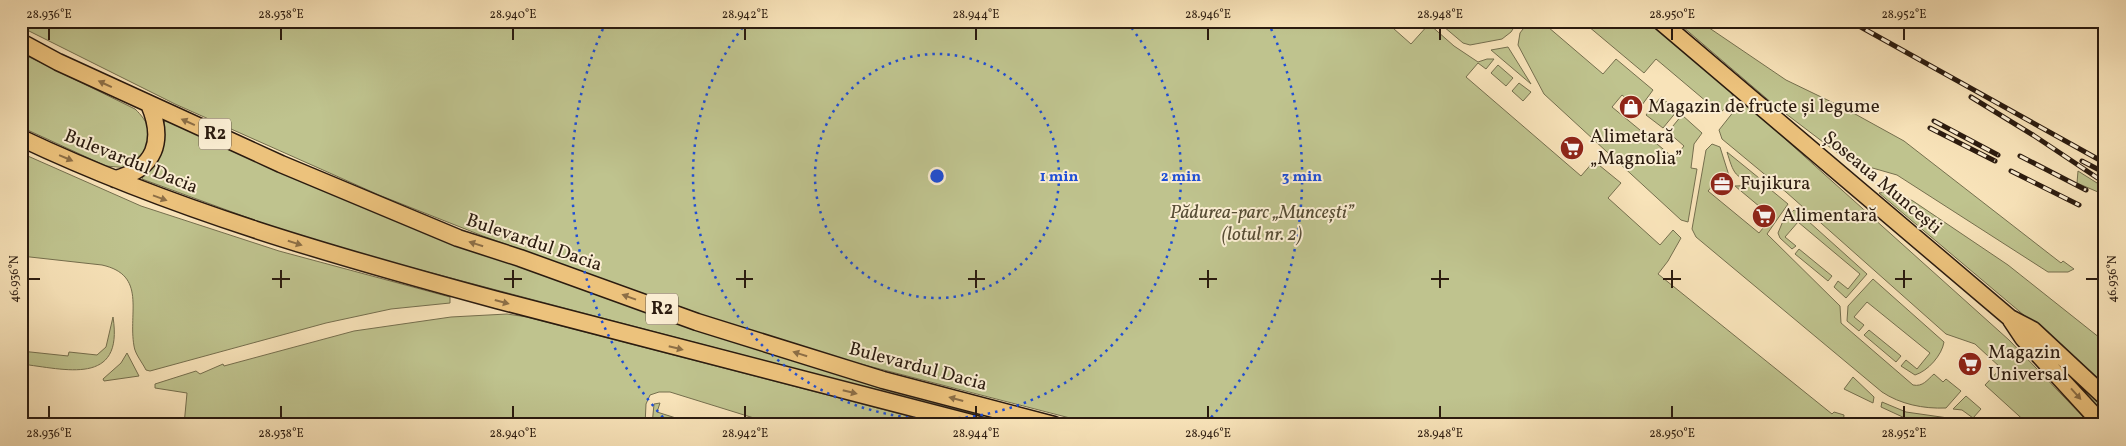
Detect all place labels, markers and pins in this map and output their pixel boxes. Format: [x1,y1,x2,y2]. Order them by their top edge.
shop icon: Magazin de fructe și legume [1618,94,1644,120]
place label: Magazin de fructe și legume [1648,94,1880,120]
place label: Alimetară „Magnolia” [1590,124,1682,172]
supermarket icon: Alimetară „Magnolia” [1559,135,1585,161]
centre of rings [928,167,946,185]
office icon: Fujikura [1709,171,1735,197]
place label: Fujikura [1740,171,1810,197]
supermarket icon: Alimentară [1751,203,1777,229]
place label: Alimentară [1782,203,1878,229]
place label: Magazin Universal [1988,340,2068,388]
supermarket icon: Magazin Universal [1957,351,1983,377]

